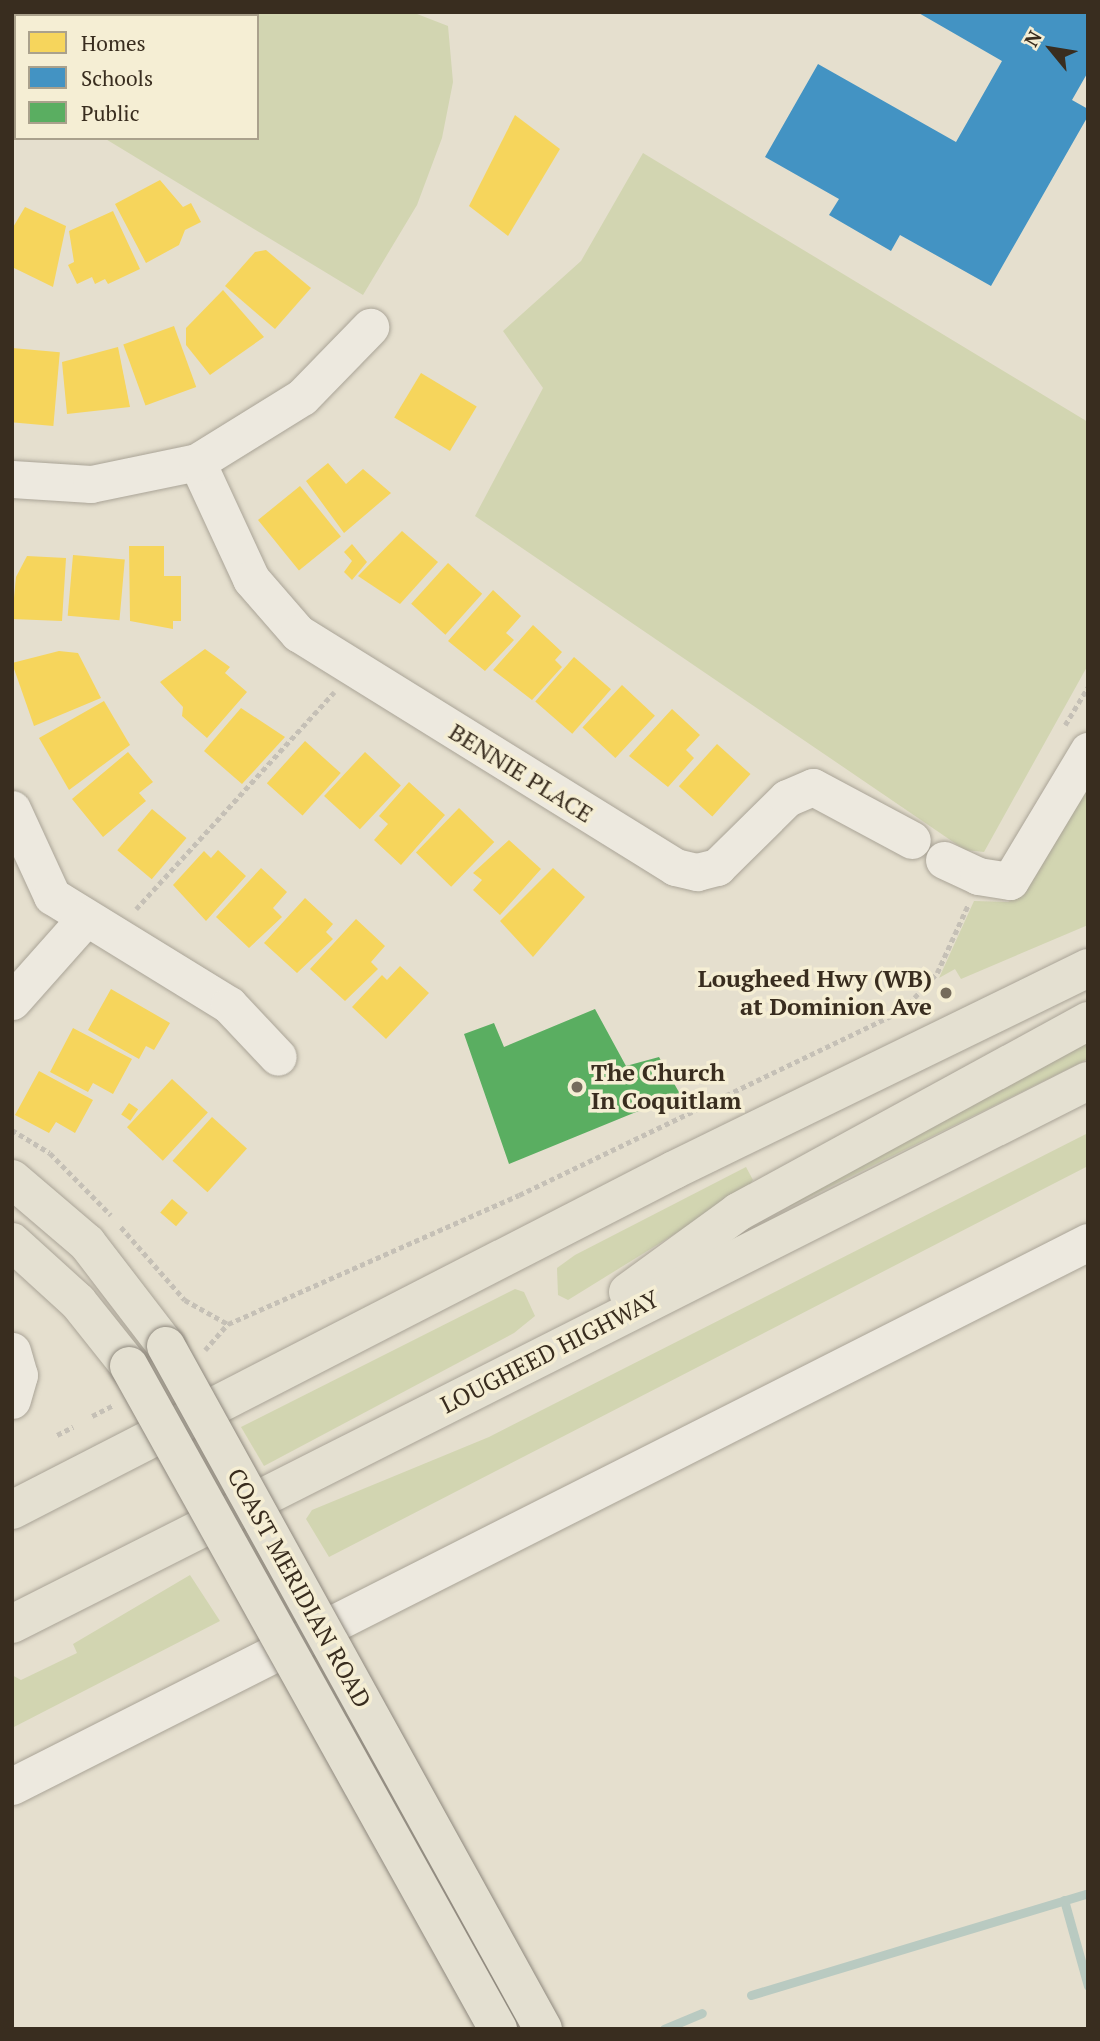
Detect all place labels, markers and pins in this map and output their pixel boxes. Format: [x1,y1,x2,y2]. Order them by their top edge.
place label: Lougheed Hwy (WB) at Dominion Ave [698,965,932,1021]
marker: Lougheed Hwy (WB) at Dominion Ave [938,985,954,1001]
place label: The Church In Coquitlam [591,1059,741,1115]
marker: The Church In Coquitlam [569,1079,585,1095]

